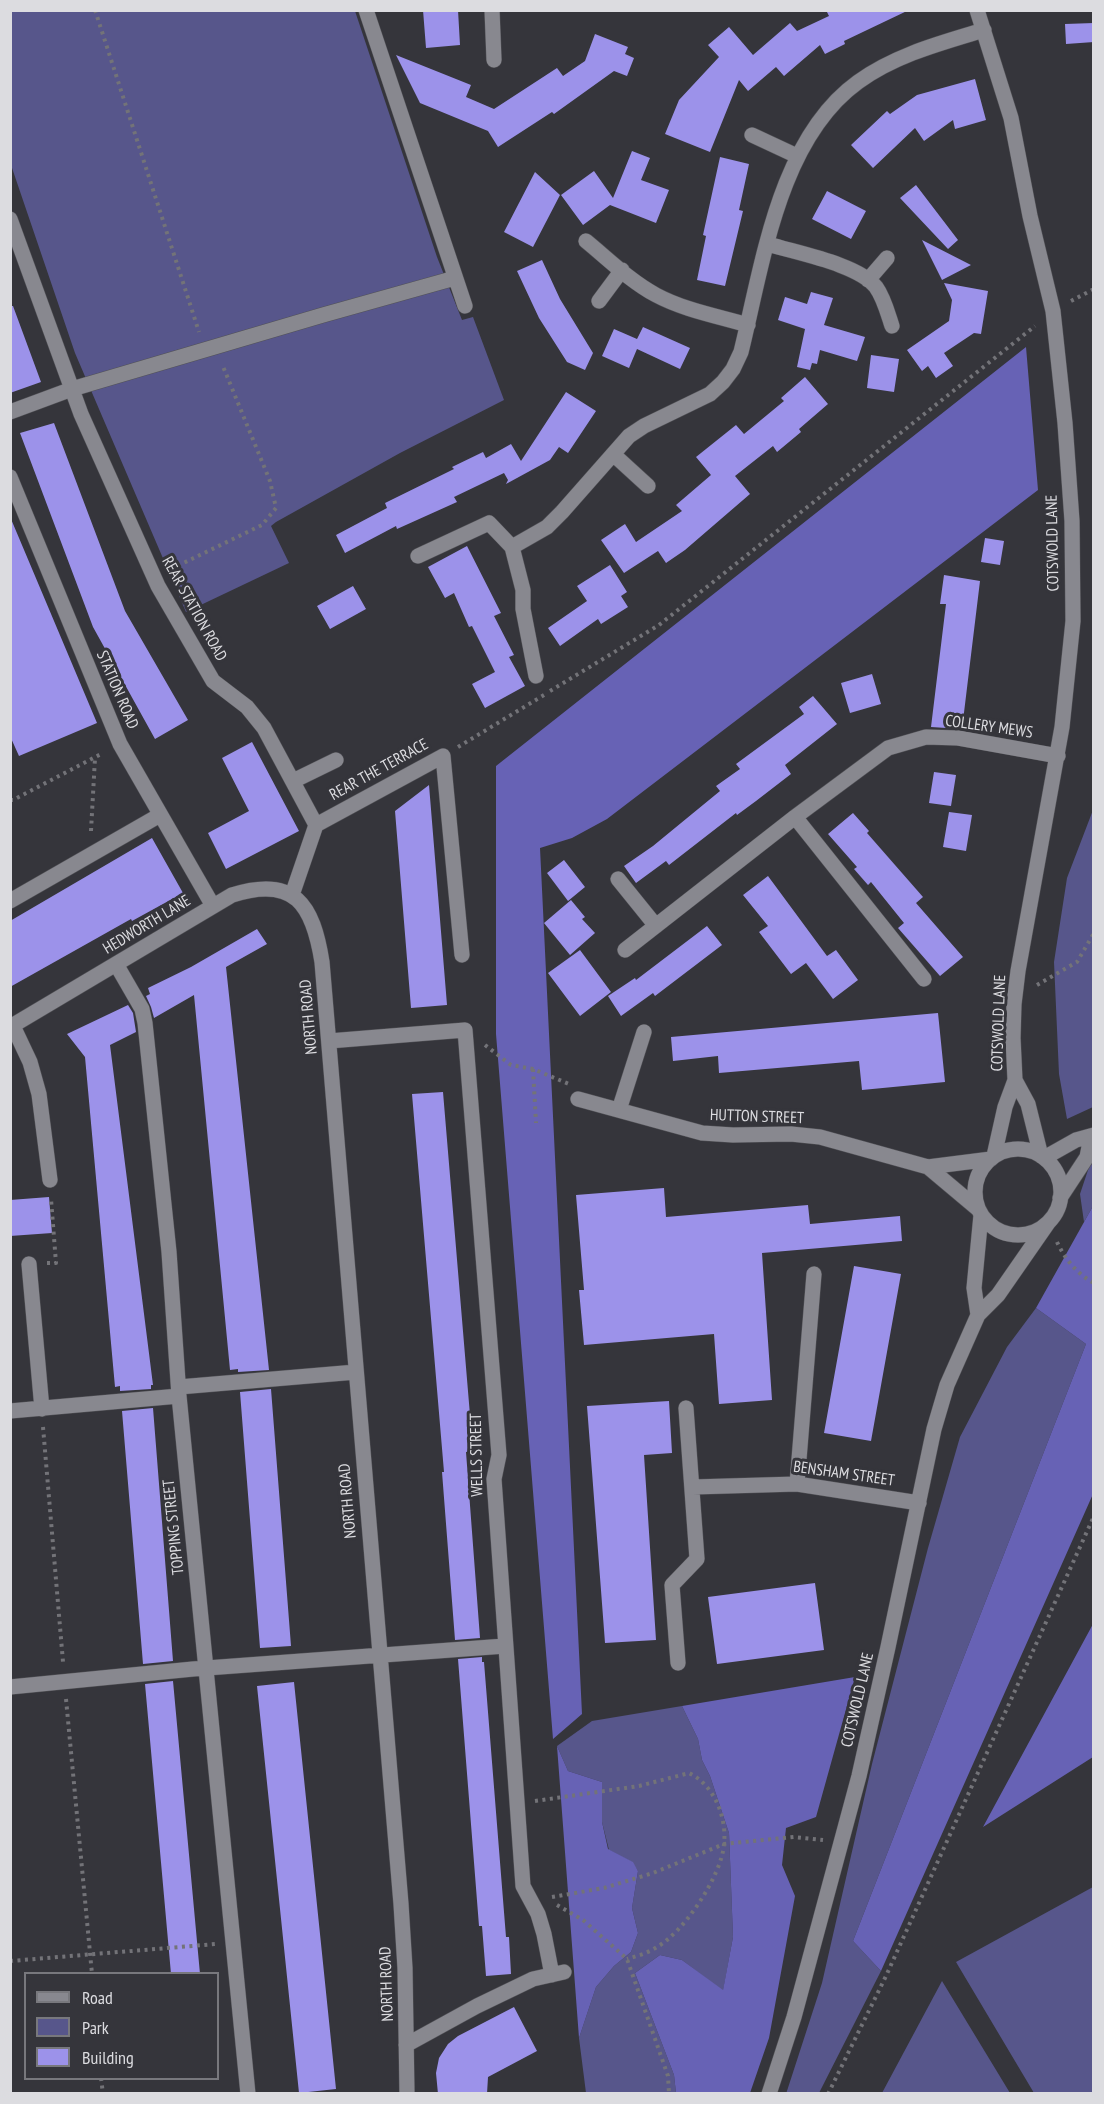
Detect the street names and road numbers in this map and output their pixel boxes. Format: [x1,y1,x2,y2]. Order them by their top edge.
street label: COTSWOLD LANE [1043,495,1063,591]
street label: REAR STATION ROAD [157,553,231,665]
street label: STATION ROAD [92,648,142,732]
street label: COLLERY MEWS [944,711,1034,743]
street label: REAR THE TERRACE [326,735,432,805]
street label: HEDWORTH LANE [100,891,194,959]
street label: COTSWOLD LANE [988,974,1010,1072]
street label: NORTH ROAD [296,979,322,1055]
street label: HUTTON STREET [710,1106,804,1128]
street label: WELLS STREET [467,1413,487,1497]
street label: BENSHAM STREET [792,1457,896,1491]
street label: NORTH ROAD [335,1463,361,1539]
street label: TOPPING STREET [159,1478,189,1576]
street label: COTSWOLD LANE [838,1651,878,1749]
street label: NORTH ROAD [376,1946,398,2022]

